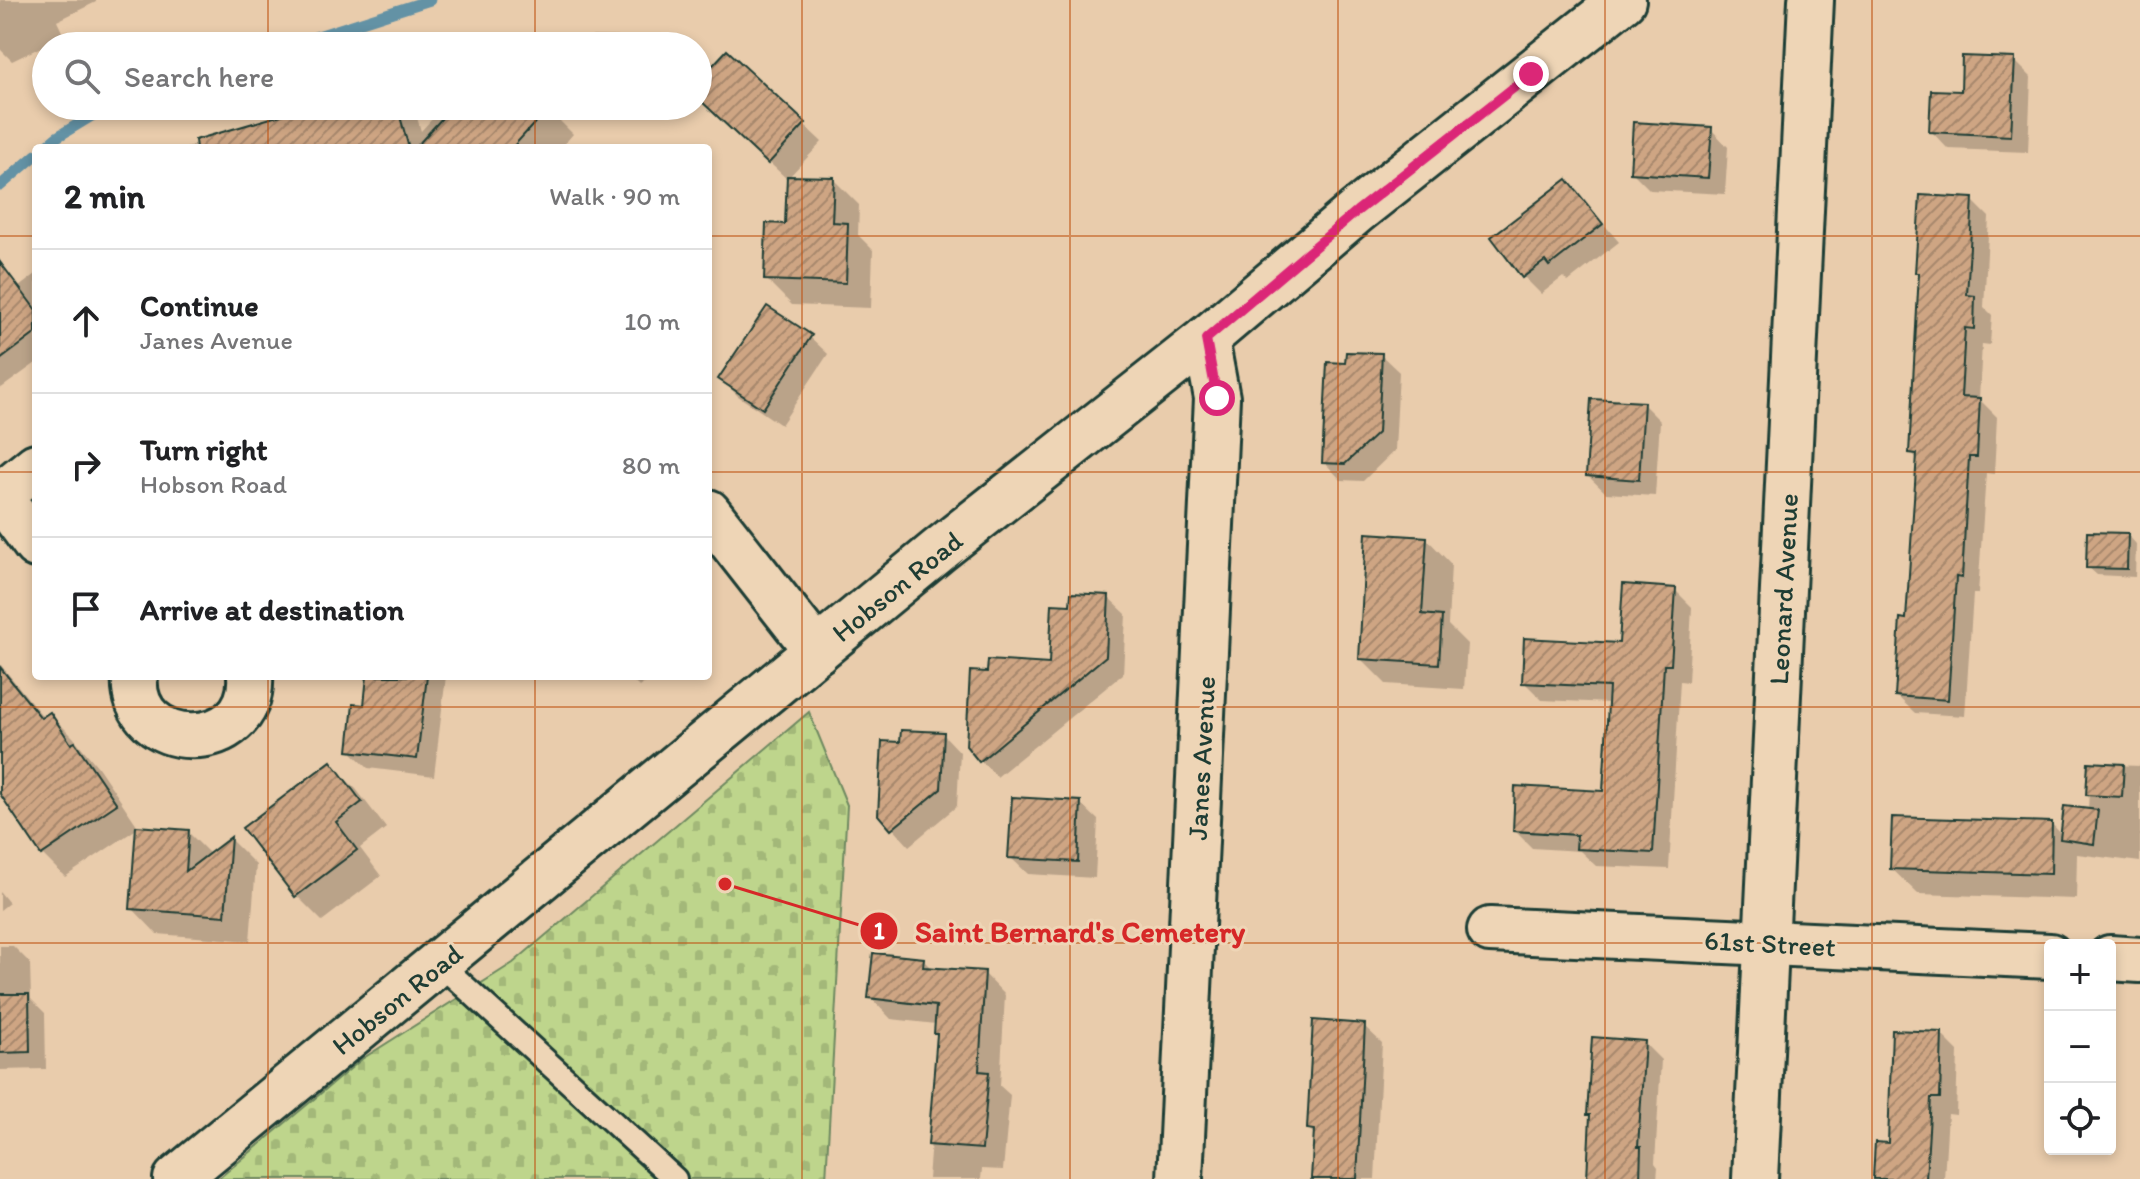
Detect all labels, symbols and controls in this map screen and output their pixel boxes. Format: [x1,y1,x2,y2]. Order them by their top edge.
search box [32,32,712,120]
icon: search [60,54,104,98]
route end [1513,56,1549,92]
text: Search here [124,58,274,95]
text: 2 min [64,176,145,217]
text: Walk · 90 m [549,180,680,212]
text: Continue [140,287,259,324]
icon: ahead [64,299,108,343]
text: 10 m [624,305,680,337]
text: Janes Avenue [140,324,293,356]
route start [1199,380,1235,416]
text: Turn right [140,431,268,468]
icon: right [64,443,108,487]
text: 80 m [622,449,680,481]
text: Hobson Road [140,468,287,500]
street label: Leonard Avenue [1761,492,1805,686]
street label: Hobson Road [825,523,970,649]
icon: arrive [64,587,108,631]
text: Arrive at destination [140,591,404,628]
street label: Janes Avenue [1180,675,1222,841]
callout: Saint Bernard's Cemetery [859,904,1261,958]
text: Saint Bernard's Cemetery [915,913,1246,950]
text: 1 [873,916,885,945]
street label: 61st Street [1703,923,1837,963]
street label: Hobson Road [325,936,470,1062]
map controls [2044,939,2116,1155]
button: + [2044,939,2116,1011]
button: − [2044,1011,2116,1083]
button: locate [2044,1083,2116,1155]

